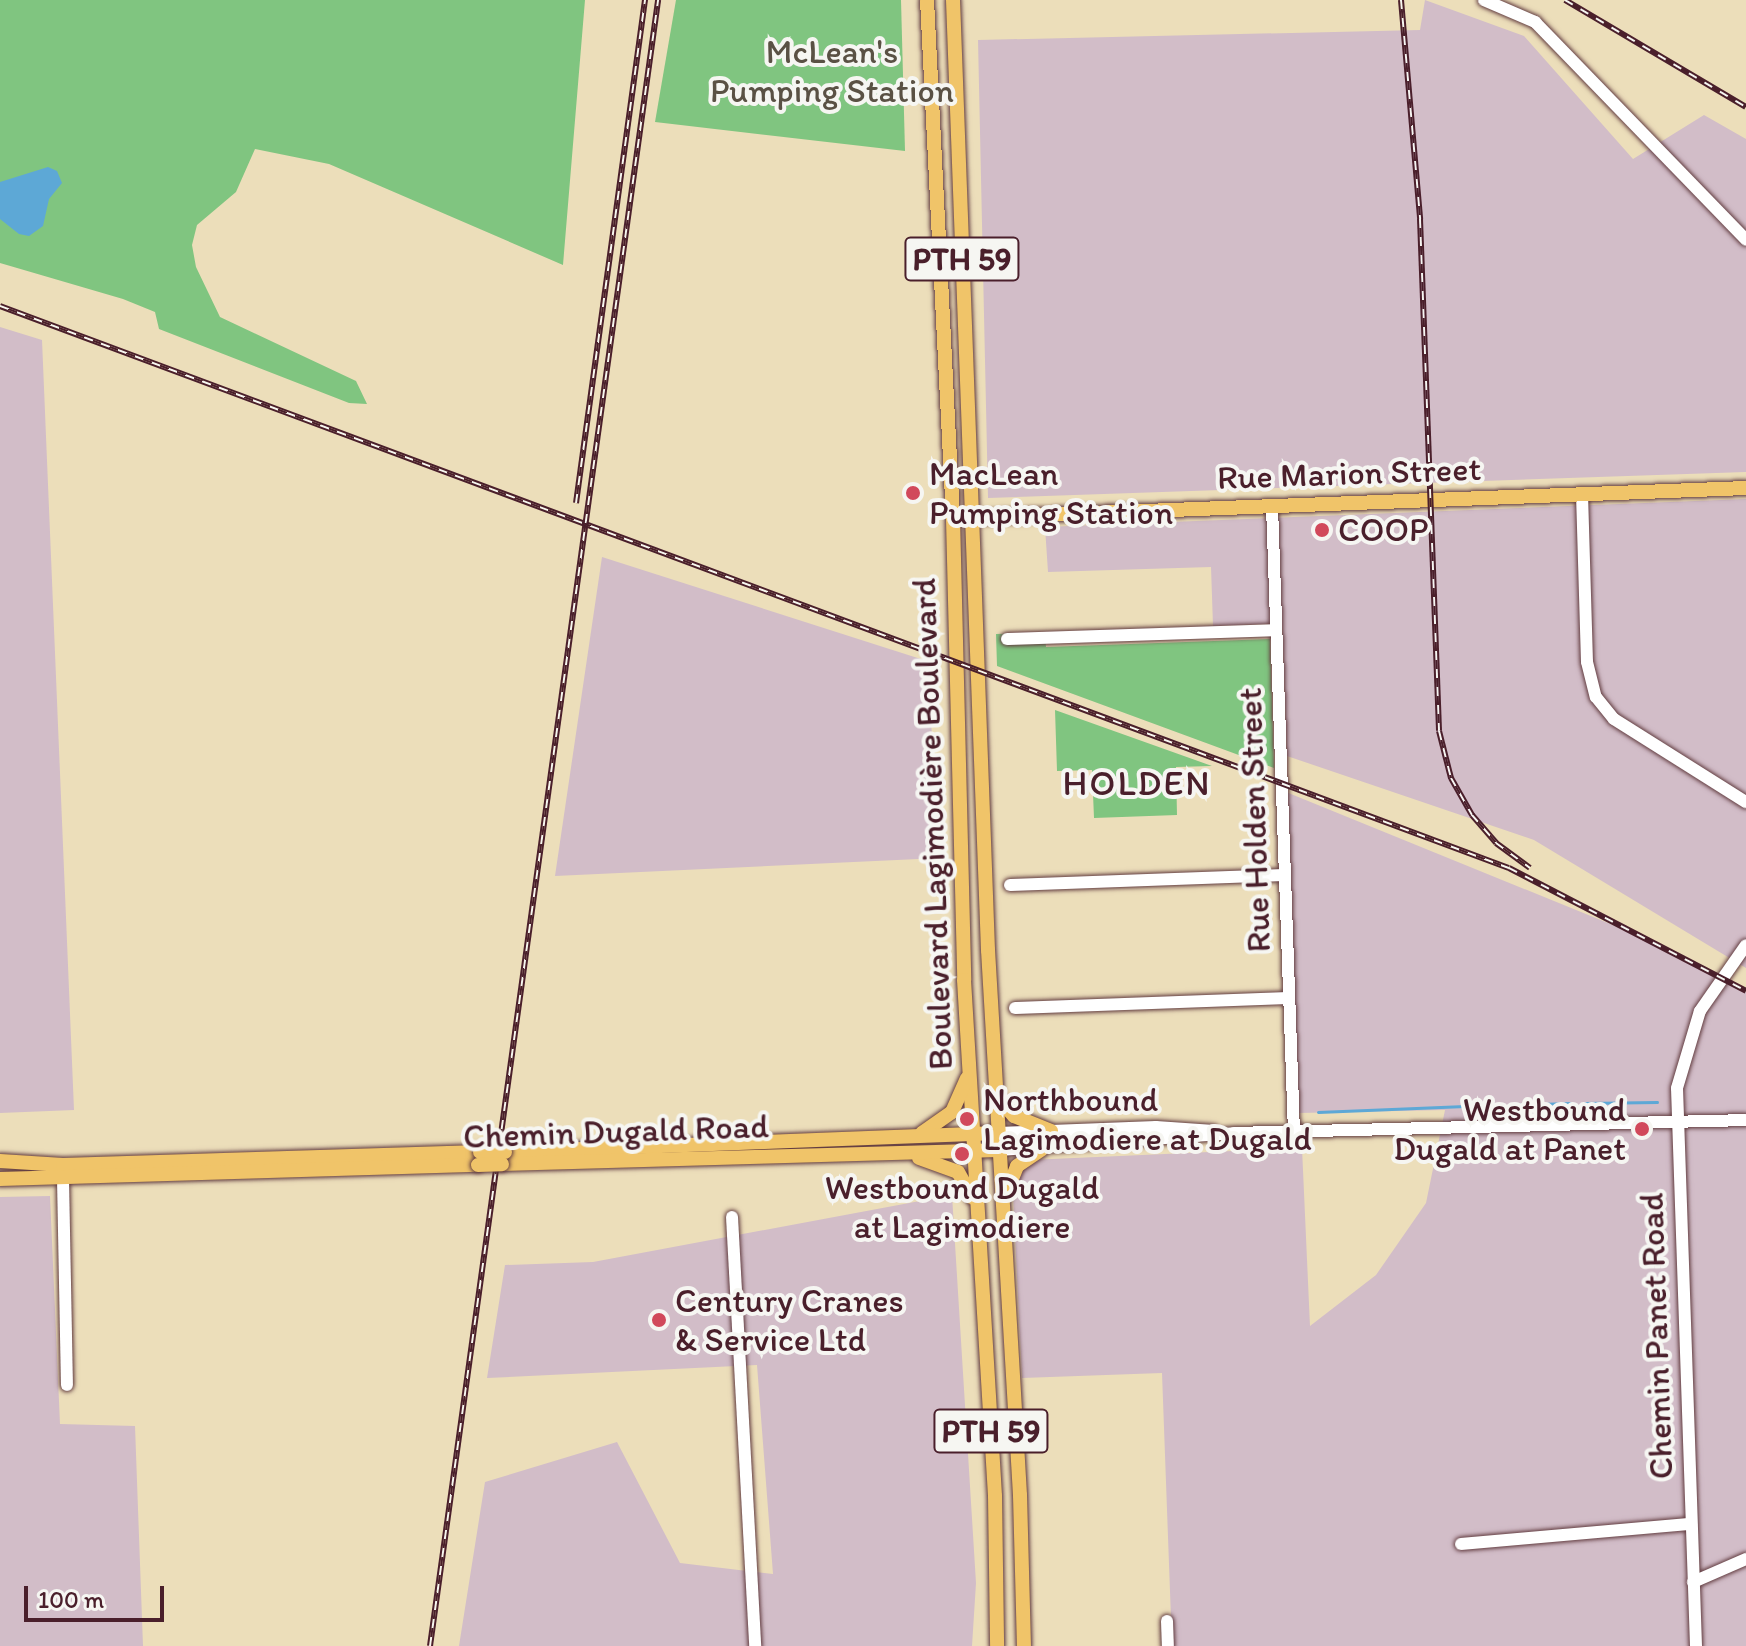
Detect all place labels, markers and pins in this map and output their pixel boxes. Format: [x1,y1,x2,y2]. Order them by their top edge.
place label: MacLean Pumping Station [929,453,1173,532]
marker: MacLean Pumping Station [904,484,922,502]
place label: COOP [1338,510,1428,550]
marker: COOP [1313,521,1331,539]
place label: Northbound Lagimodiere at Dugald [983,1079,1311,1158]
place label: Westbound Dugald at Panet [1393,1089,1626,1168]
marker: Northbound Lagimodiere at Dugald [958,1110,976,1128]
marker: Westbound Dugald at Panet [1633,1120,1651,1138]
marker: Westbound Dugald at Lagimodiere [953,1145,971,1163]
place label: Westbound Dugald at Lagimodiere [825,1167,1099,1246]
place label: Century Cranes & Service Ltd [675,1280,903,1360]
marker: Century Cranes & Service Ltd [650,1311,668,1329]

